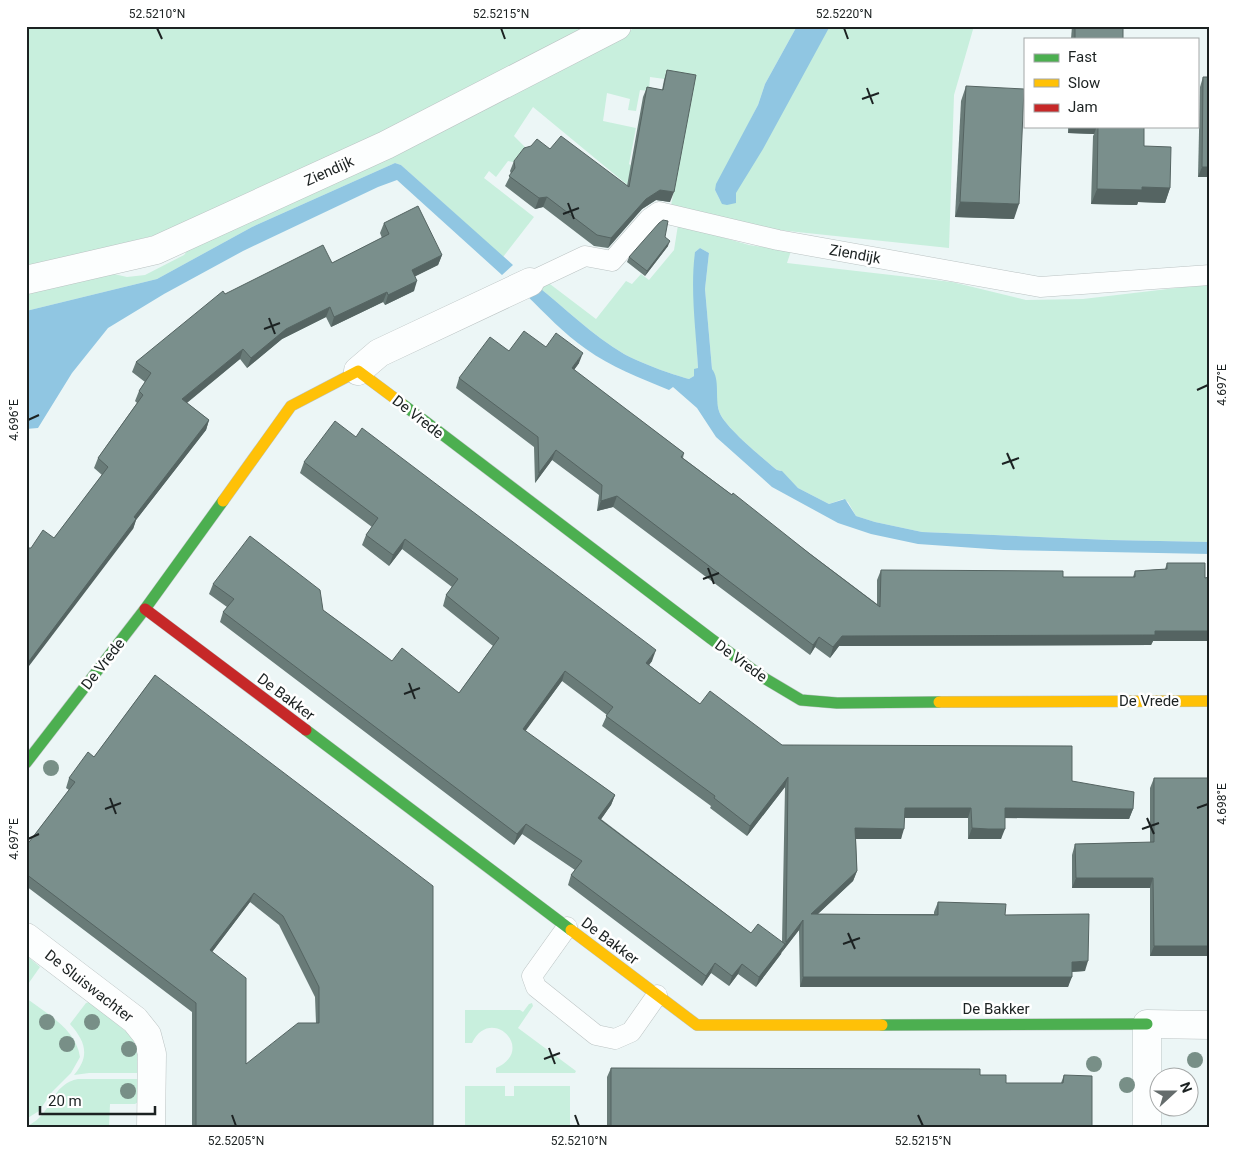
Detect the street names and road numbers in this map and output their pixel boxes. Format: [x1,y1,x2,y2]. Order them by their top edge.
street label: Ziendijk [302,152,357,190]
street label: Ziendijk [828,241,883,267]
street label: De Vrede [389,391,447,443]
street label: De Vrede [77,635,129,693]
street label: De Vrede [711,636,771,686]
street label: De Bakker [254,670,318,724]
street label: De Vrede [1119,692,1179,710]
street label: De Bakker [578,914,642,968]
street label: De Sluiswachter [41,946,137,1026]
street label: De Bakker [962,1000,1030,1018]

